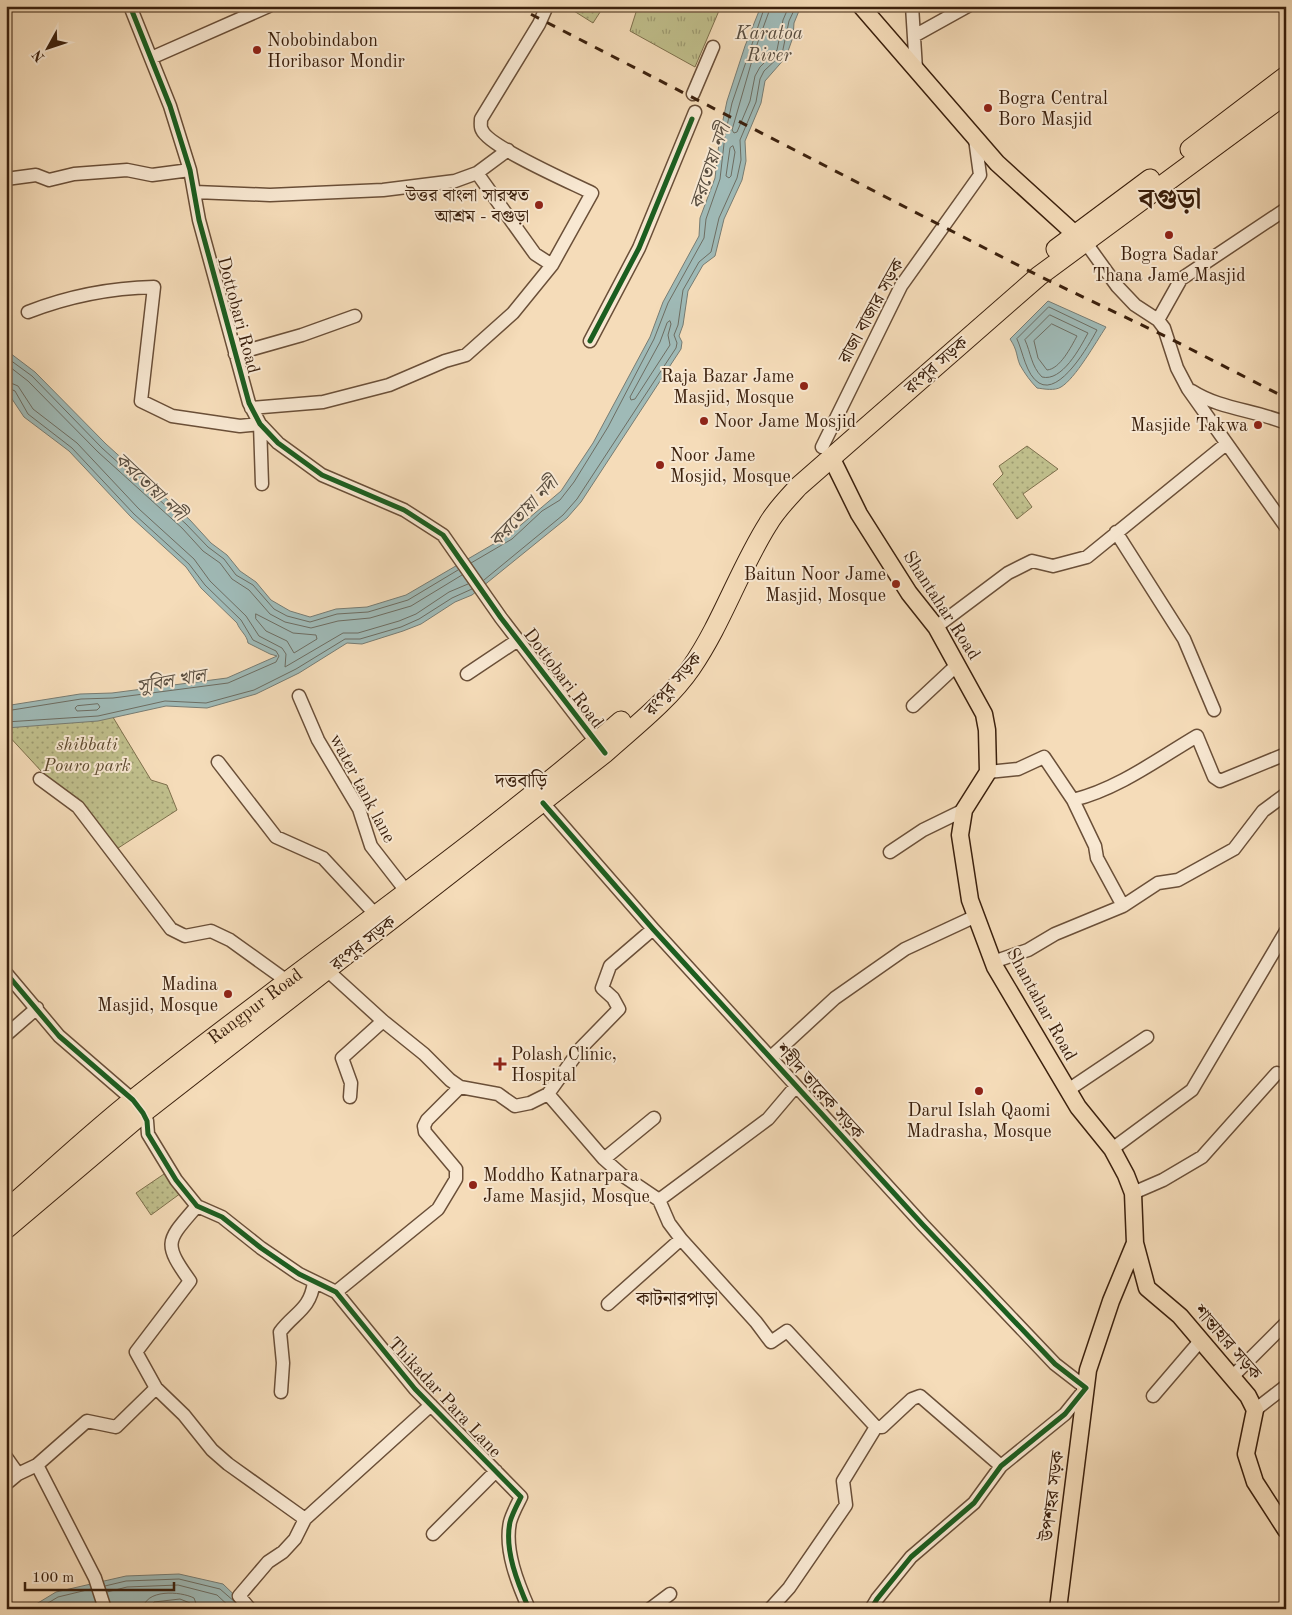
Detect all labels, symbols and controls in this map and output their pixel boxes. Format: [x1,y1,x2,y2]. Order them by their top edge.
north arrow [22,22,72,72]
water label: Karatoa River [734,25,803,66]
place label: Nobobindabon Horibasor Mondir [267,32,406,71]
marker: Nobobindabon Horibasor Mondir [251,44,263,56]
text: N [30,47,48,64]
place label: Bogra Central Boro Masjid [998,90,1108,129]
marker: Bogra Central Boro Masjid [982,102,994,114]
water label: করতোয়া নদী [684,118,736,212]
place label: উত্তর বাংলা সারস্বত আশ্রম - বগুড়া [404,184,530,226]
district label: বগুড়া [1138,187,1201,215]
marker: উত্তর বাংলা সারস্বত আশ্রম - বগুড়া [533,199,545,211]
marker: Bogra Sadar Thana Jame Masjid [1163,229,1175,241]
place label: Bogra Sadar Thana Jame Masjid [1092,246,1246,285]
street label: Dottobari Road [214,255,262,376]
street label: রাজা বাজার সড়ক [835,255,908,367]
street label: রংপুর সড়ক [901,333,973,399]
place label: Raja Bazar Jame Masjid, Mosque [661,368,794,407]
marker: Raja Bazar Jame Masjid, Mosque [798,380,810,392]
place label: Noor Jame Mosjid [714,413,856,431]
marker: Noor Jame Mosjid [698,415,710,427]
place label: Masjide Takwa [1130,417,1248,435]
marker: Masjide Takwa [1252,419,1264,431]
place label: Noor Jame Mosjid, Mosque [670,447,791,486]
water label: করতোয়া নদী [110,448,193,527]
marker: Noor Jame Mosjid, Mosque [654,459,666,471]
water label: করতোয়া নদী [484,470,564,551]
street label: Shantahar Road [899,548,983,663]
place label: Baitun Noor Jame Masjid, Mosque [744,566,886,605]
marker: Baitun Noor Jame Masjid, Mosque [890,578,902,590]
street label: Dottobari Road [520,625,606,732]
street label: রংপুর সড়ক [641,649,707,721]
water label: সুবিল খাল [135,663,211,698]
street label: water tank lane [326,731,398,846]
park label: shibbati Pouro park [42,736,131,775]
district label: দত্তবাড়ি [494,769,548,792]
street label: রংপুর সড়ক [327,912,401,976]
street label: Shantahar Road [1003,945,1080,1064]
street label: Rangpur Road [205,966,306,1048]
place label: Madina Masjid, Mosque [97,976,218,1015]
marker: Madina Masjid, Mosque [222,988,234,1000]
street label: শহীদ তারেক সড়ক [771,1039,869,1144]
place label: Polash Clinic, Hospital [511,1046,617,1085]
marker: Polash Clinic, Hospital [493,1057,507,1071]
marker: Darul Islah Qaomi Madrasha, Mosque [973,1085,985,1097]
place label: Darul Islah Qaomi Madrasha, Mosque [907,1102,1051,1141]
place label: Moddho Katnarpara Jame Masjid, Mosque [483,1167,650,1206]
marker: Moddho Katnarpara Jame Masjid, Mosque [467,1179,479,1191]
district label: কাটনারপাড়া [635,1287,718,1310]
street label: শান্তাহার সড়ক [1190,1301,1265,1384]
street label: Thikadar Para Lane [384,1334,504,1461]
street label: উপশহর সড়ক [1035,1448,1068,1543]
scale bar [25,1560,174,1592]
text: 100 m [32,1571,74,1586]

